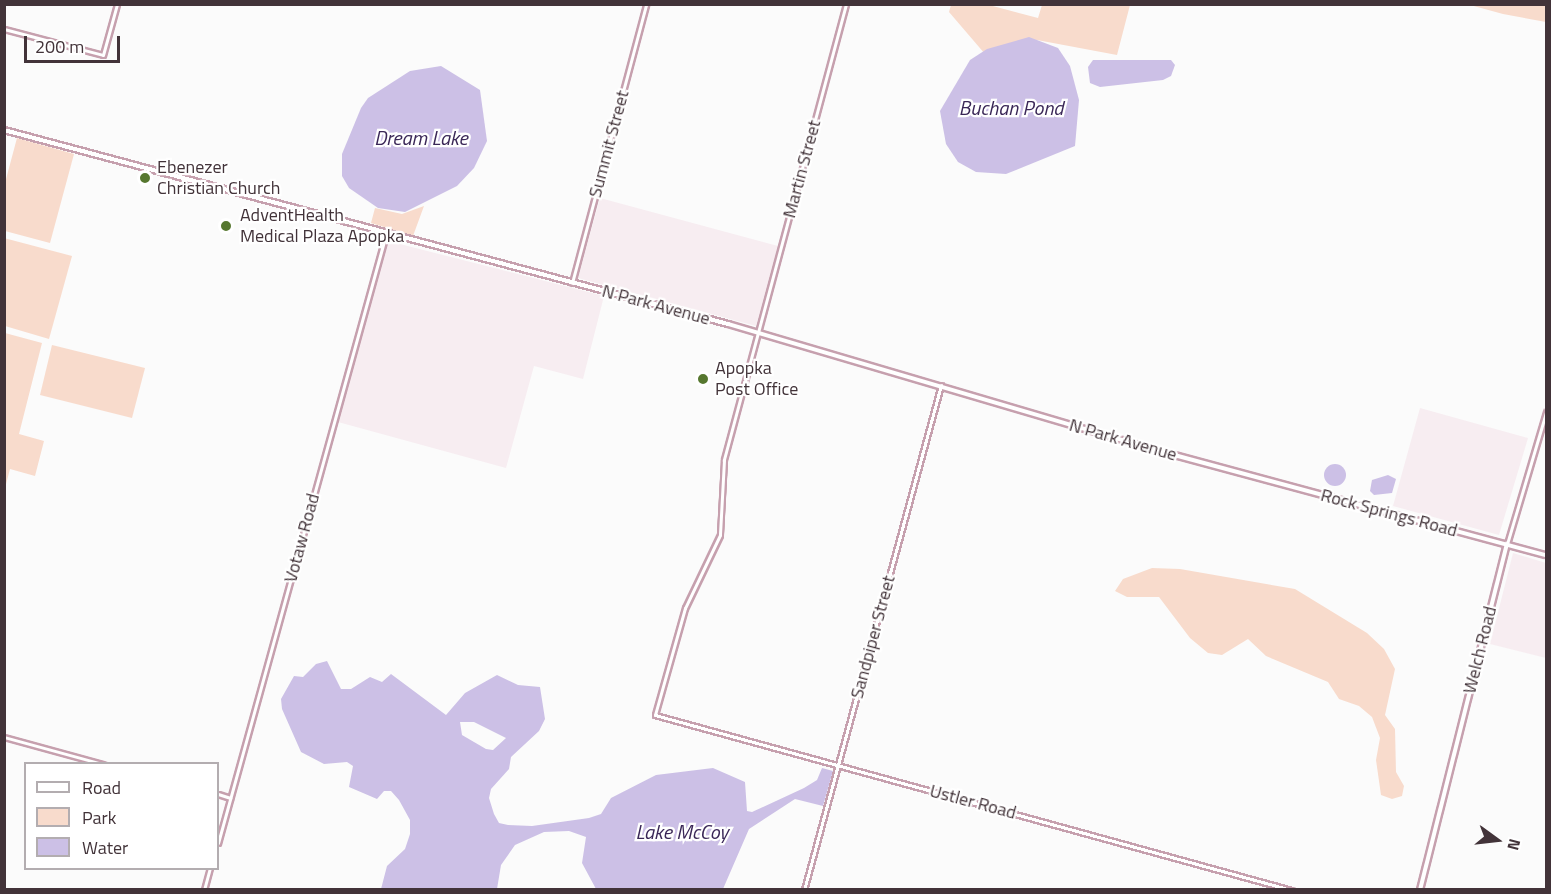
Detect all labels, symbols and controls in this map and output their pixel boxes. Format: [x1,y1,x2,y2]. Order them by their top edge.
scale bar [27,24,123,62]
text: 200 m [35,33,84,60]
street label: Summit Street [584,88,634,200]
water label: Buchan Pond [959,95,1063,119]
street label: Martin Street [779,118,825,220]
water label: Dream Lake [374,125,468,149]
place label: Ebenezer Christian Church [157,157,280,200]
marker: Ebenezer Christian Church [138,171,152,185]
place label: AdventHealth Medical Plaza Apopka [240,205,404,248]
marker: AdventHealth Medical Plaza Apopka [217,217,235,235]
street label: N Park Avenue [600,280,712,330]
place label: Apopka Post Office [715,358,798,400]
marker: Apopka Post Office [696,372,710,386]
street label: N Park Avenue [1067,414,1179,466]
street label: Rock Springs Road [1318,484,1460,542]
street label: Votaw Road [280,491,324,585]
street label: Sandpiper Street [846,573,900,701]
street label: Welch Road [1459,604,1501,696]
legend [24,762,219,870]
text: Road [82,774,121,801]
street label: Ustler Road [927,780,1019,824]
text: Park [82,804,116,831]
north arrow [1467,810,1527,870]
water label: Lake McCoy [636,819,728,843]
text: Water [82,834,128,861]
text: N [1501,836,1527,853]

